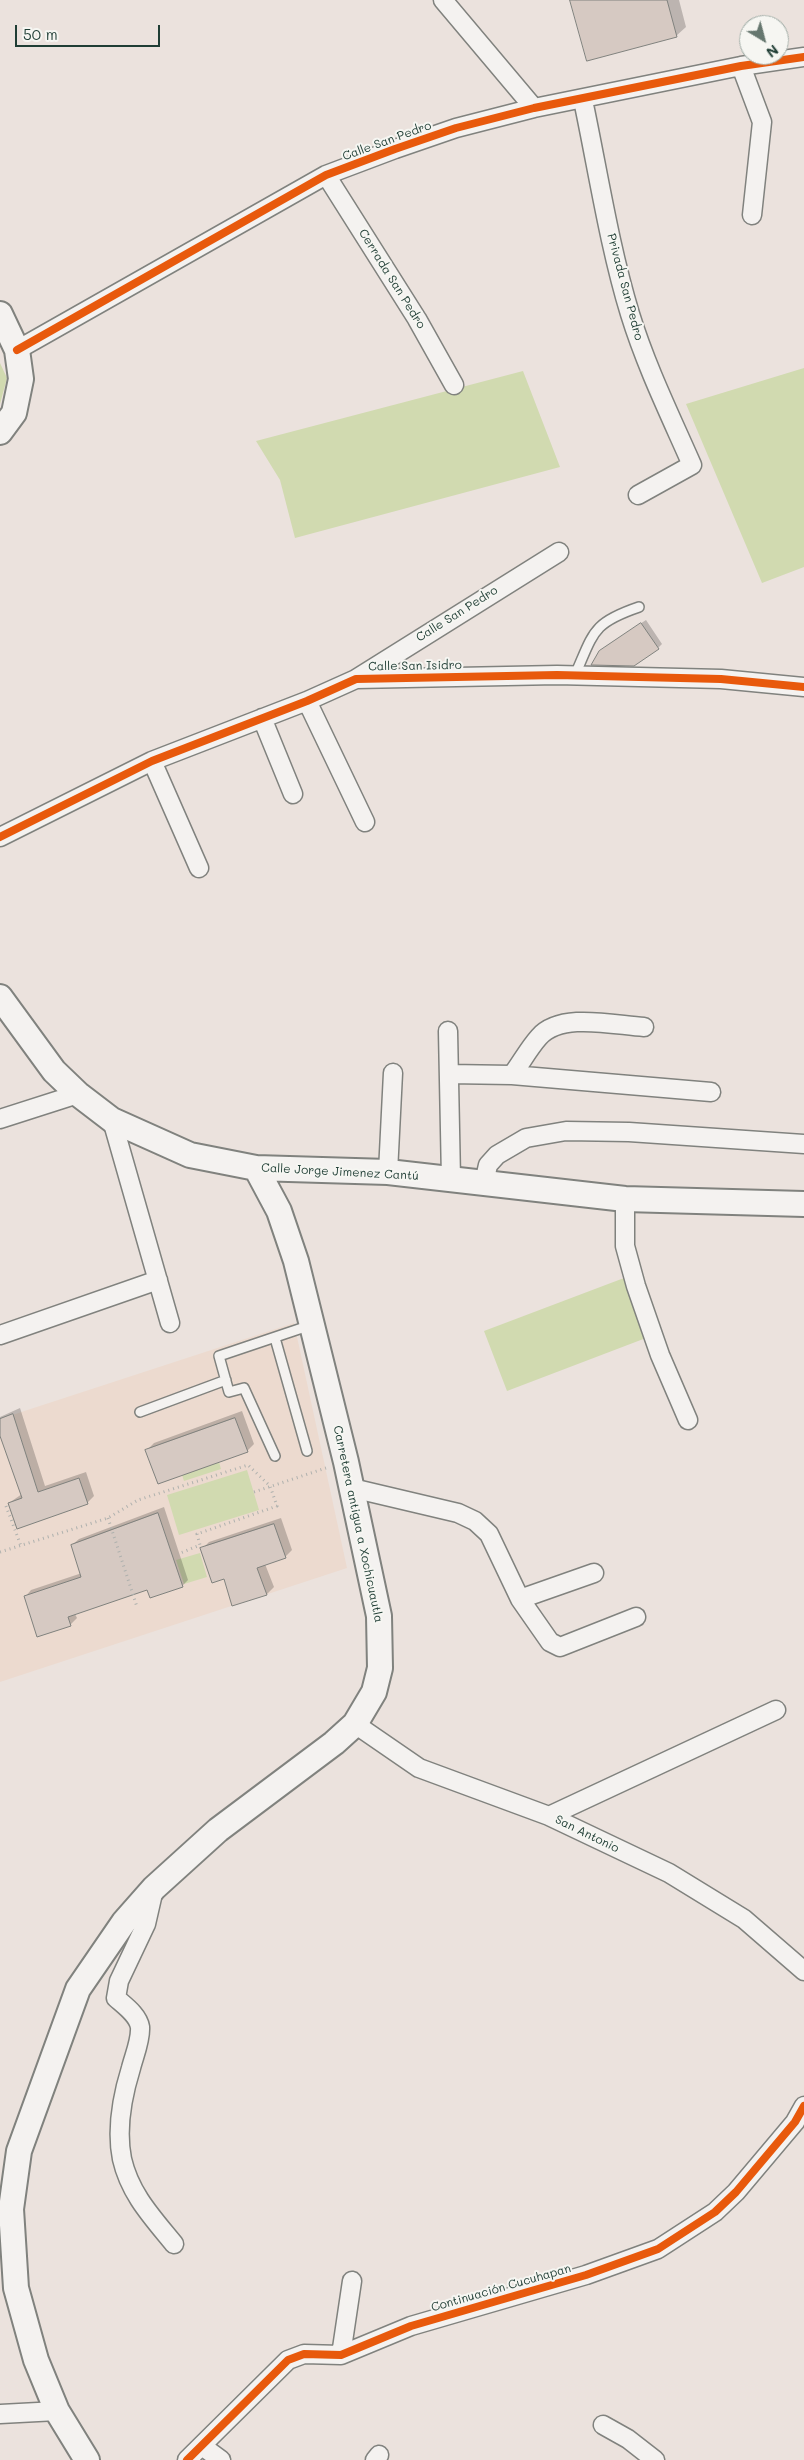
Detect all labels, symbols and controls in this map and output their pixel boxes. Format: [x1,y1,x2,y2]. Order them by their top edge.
scale bar [18,15,162,47]
north arrow [739,15,789,65]
text: 50 m [23,24,58,44]
text: N [763,41,783,62]
street label: Calle San Pedro [341,118,433,164]
street label: Cerrada San Pedro [356,227,428,331]
street label: Privada San Pedro [604,232,646,342]
street label: Calle San Pedro [414,583,500,645]
street label: Calle San Isidro [368,658,462,674]
street label: Calle Jorge Jimenez Cantú [261,1161,419,1183]
street label: Carretera antigua a Xochicuautla [330,1424,386,1624]
street label: San Antonio [553,1812,621,1856]
street label: Continuación Cucuhapan [429,2261,573,2315]

